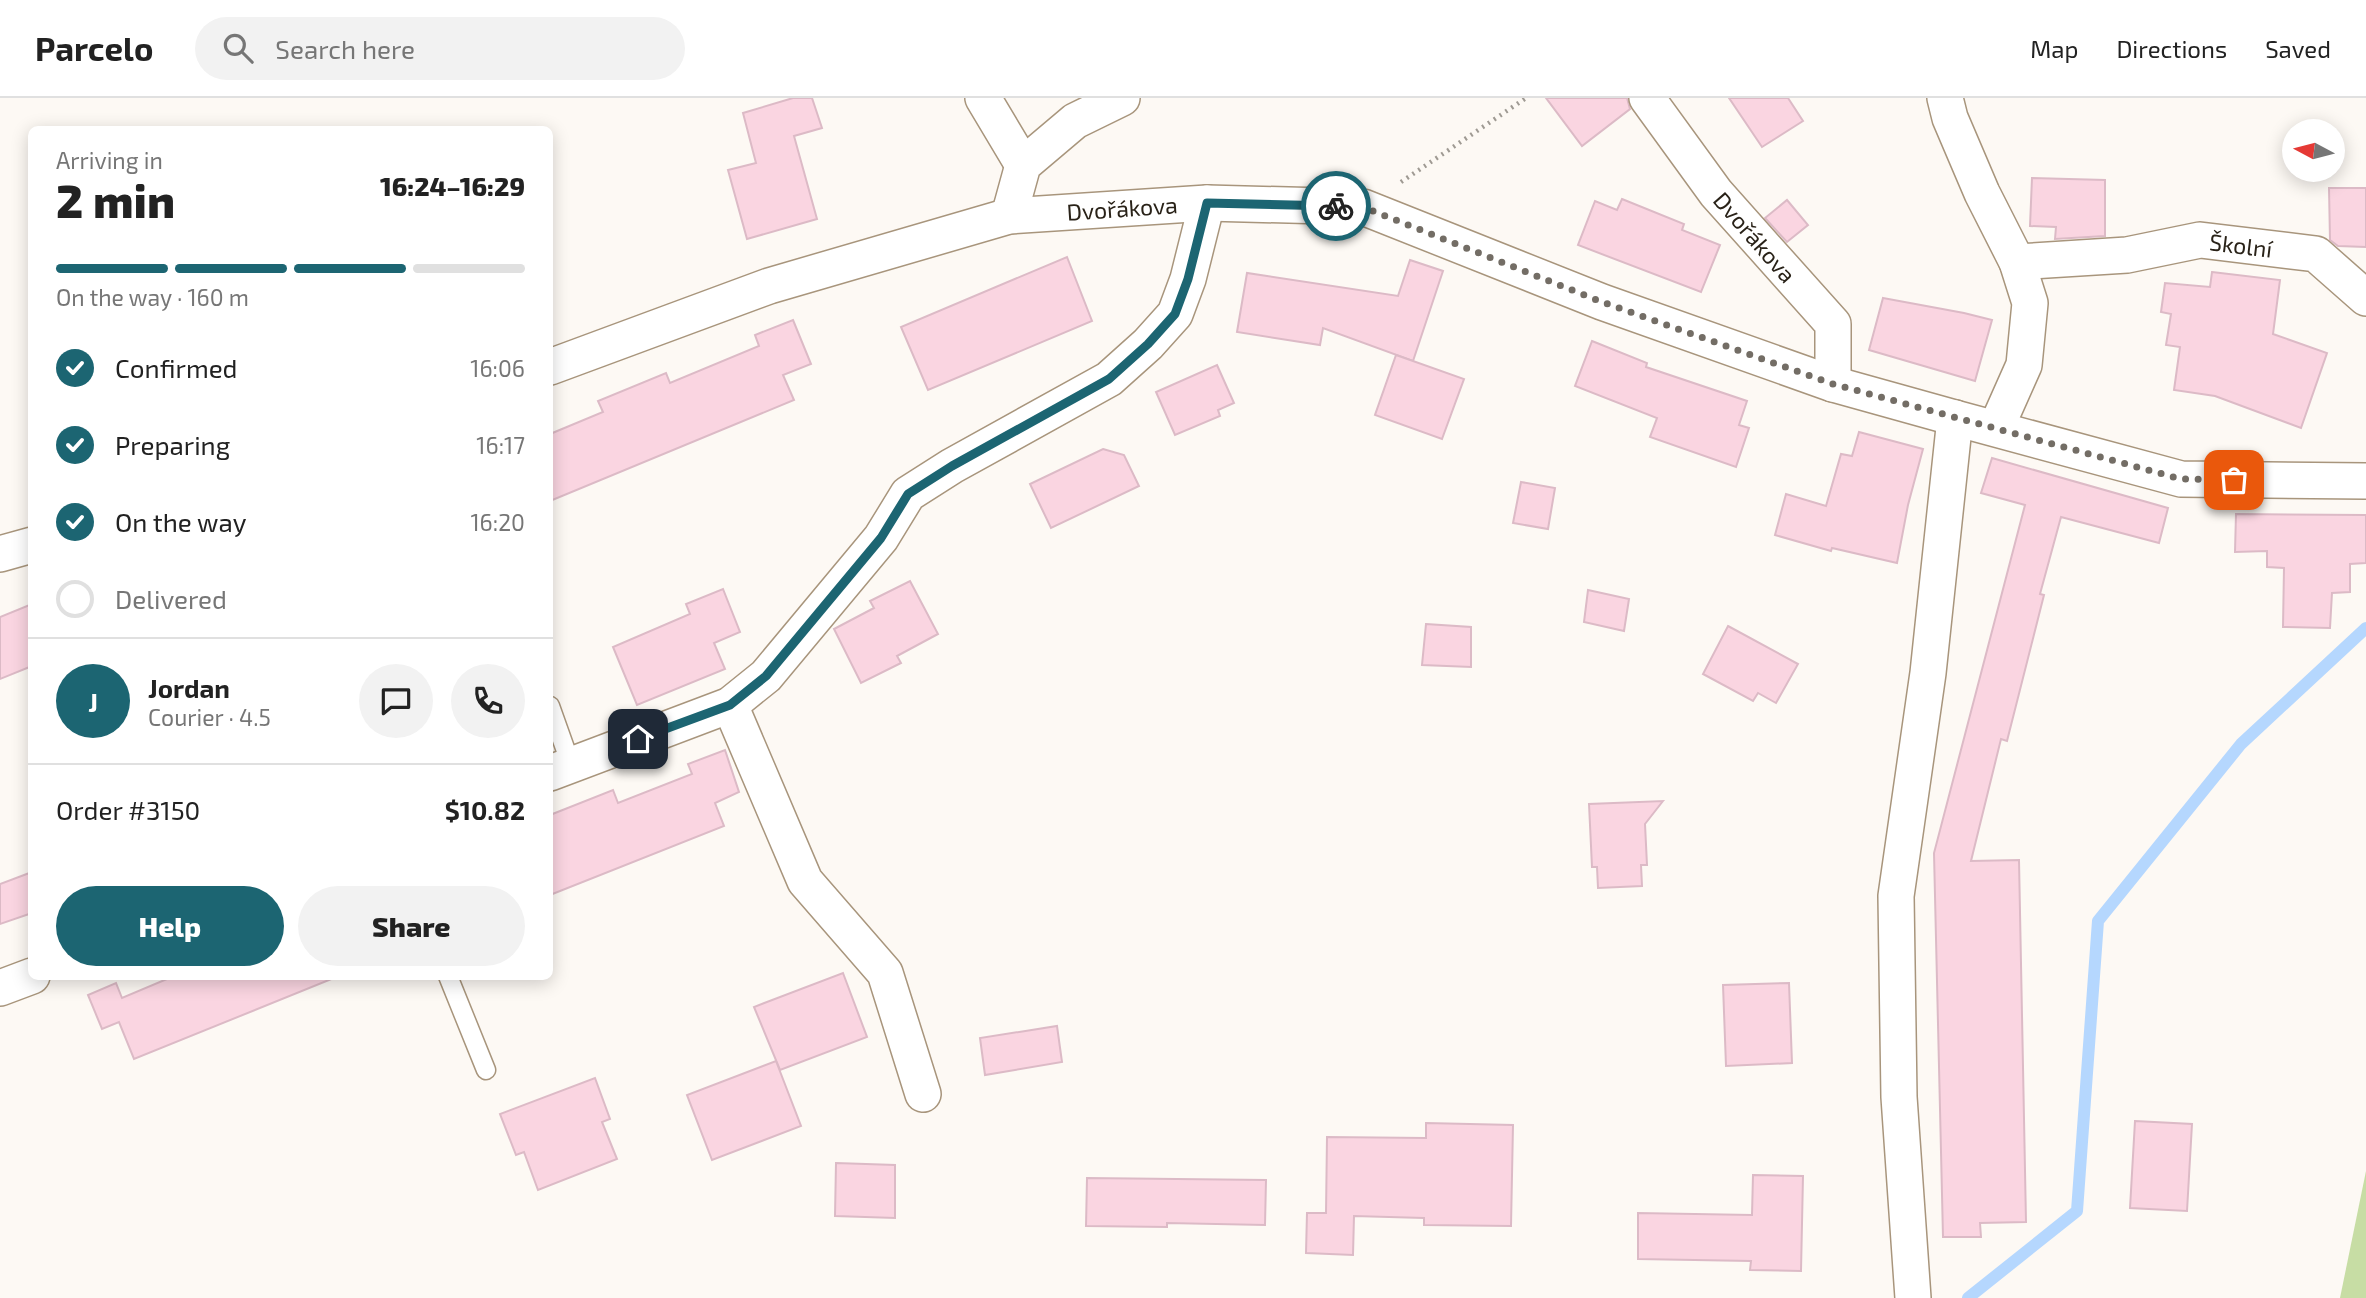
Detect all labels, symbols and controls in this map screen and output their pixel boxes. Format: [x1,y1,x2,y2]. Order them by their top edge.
search box [195,17,685,80]
text: Parcelo [35,28,153,68]
icon: search [219,29,257,67]
text: Search here [275,33,415,64]
text: Map [2030,34,2078,63]
text: Directions [2116,34,2227,63]
text: Saved [2265,34,2331,63]
north arrow [2282,119,2345,182]
map controls [2282,119,2345,182]
text: Arriving in [56,146,163,174]
text: 16:24–16:29 [380,170,525,201]
courier [1301,171,1371,241]
text: 2 min [56,172,175,227]
street label: Dvořákova [1708,186,1802,288]
icon: bike [1317,187,1355,225]
street label: Dvořákova [1066,190,1178,226]
street label: Školní [2208,227,2275,263]
text: On the way · 160 m [56,283,249,311]
icon: check [56,349,94,387]
text: Confirmed [115,352,238,383]
text: 16:06 [470,354,525,382]
icon: check [56,426,94,464]
text: Preparing [115,429,230,460]
text: 16:17 [476,431,525,459]
pin [2204,450,2264,510]
icon: bag [2215,461,2253,499]
icon: check [56,503,94,541]
text: On the way [115,506,246,537]
text: 16:20 [470,508,525,536]
text: Delivered [115,583,227,614]
button: chat [359,664,433,738]
button: phone [451,664,525,738]
text: Jordan [148,672,230,703]
text: J [88,686,98,717]
text: Courier · 4.5 [148,703,271,731]
pin [608,709,668,769]
icon: home [619,720,657,758]
text: Order #3150 [56,794,200,825]
text: $10.82 [445,794,525,825]
button: Help [56,886,284,966]
button: Share [298,886,525,966]

